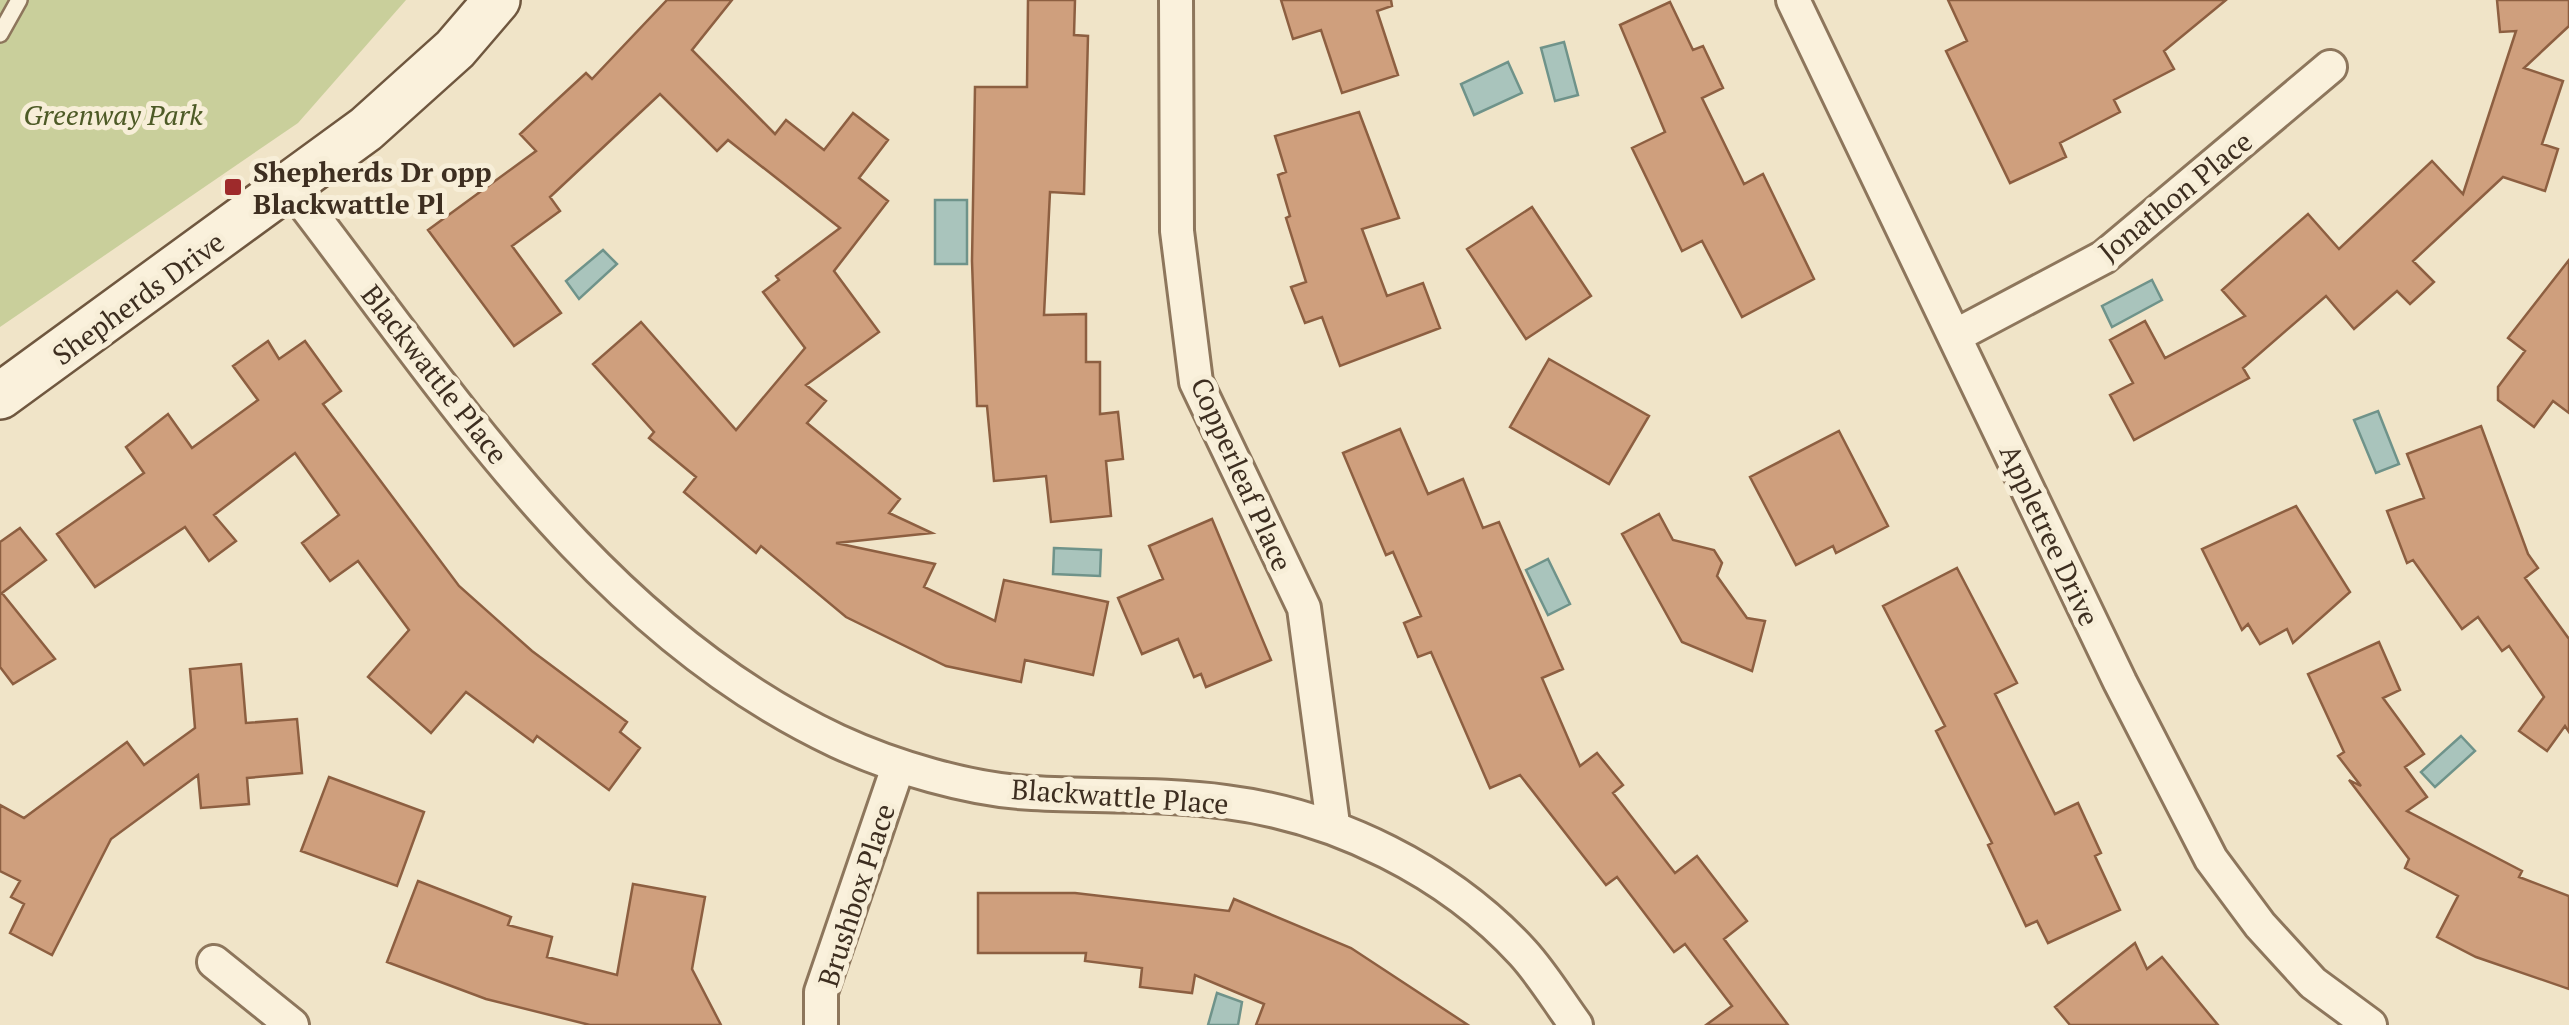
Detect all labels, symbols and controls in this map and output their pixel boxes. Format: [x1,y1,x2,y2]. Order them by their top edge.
park label: Greenway Park [23,96,203,133]
street label: Jonathon Place [2091,123,2259,269]
place label: Shepherds Dr opp Blackwattle Pl [253,153,492,222]
marker: Shepherds Dr opp Blackwattle Pl [222,176,244,198]
street label: Shepherds Drive [45,223,231,373]
street label: Blackwattle Place [353,277,517,471]
street label: Copperleaf Place [1183,371,1301,577]
street label: Appletree Drive [1992,438,2108,632]
street label: Blackwattle Place [1010,770,1230,822]
street label: Brushbox Place [809,799,903,991]

